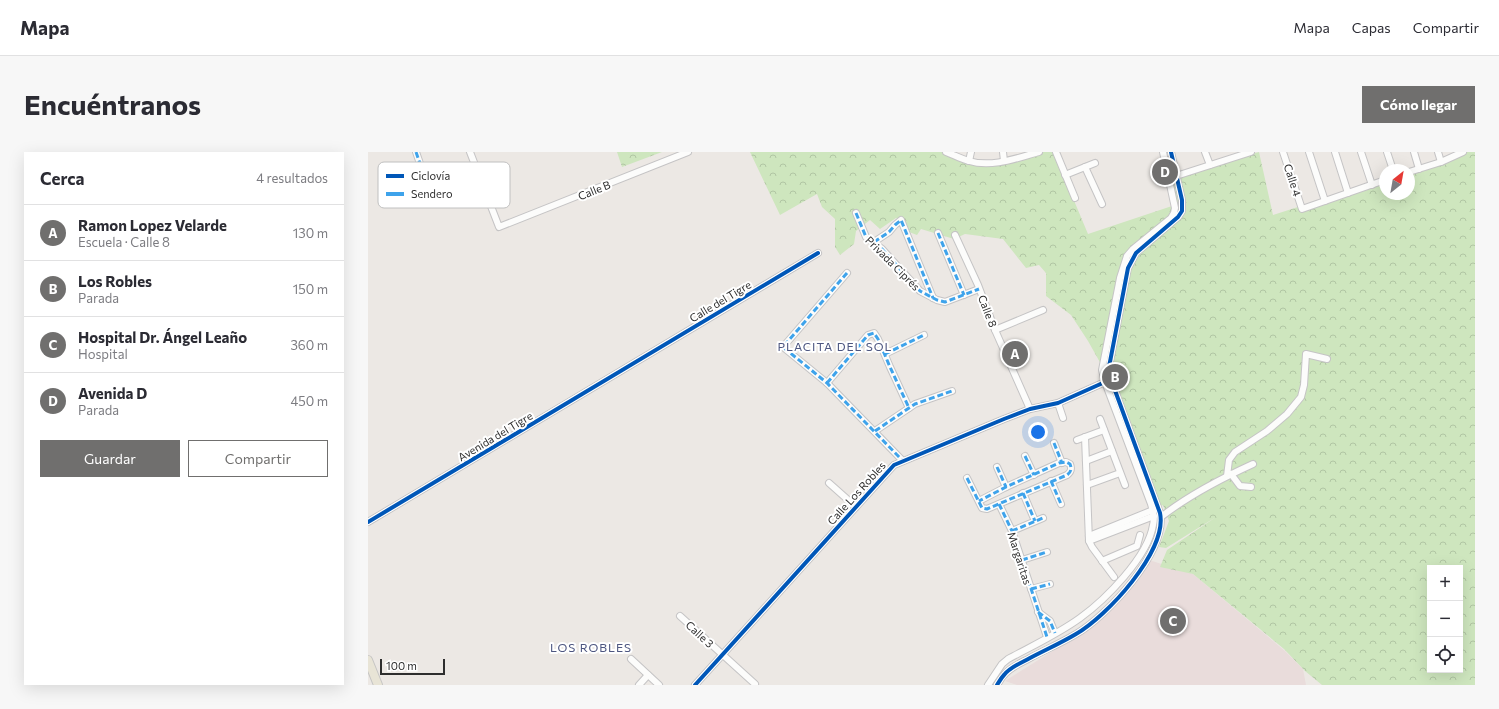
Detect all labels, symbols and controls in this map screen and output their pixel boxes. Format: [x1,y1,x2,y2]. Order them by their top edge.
text: Mapa [20,16,69,39]
text: Mapa [1294,19,1330,36]
text: Capas [1352,19,1391,36]
text: Compartir [1413,19,1479,36]
button: Cómo llegar [1362,86,1475,123]
text: Encuéntranos [24,87,201,121]
pin: D [1152,157,1178,187]
legend [378,162,510,208]
street label: Calle 4 [1282,162,1304,198]
north arrow [1379,164,1415,200]
text: Cerca [40,168,85,189]
text: Ciclovía [411,169,450,182]
text: 4 resultados [256,170,328,186]
street label: Calle B [576,178,612,202]
text: Sendero [411,187,453,200]
text: Ramon Lopez Velarde [78,216,227,234]
text: A [48,225,58,241]
text: 130 m [293,225,328,241]
street label: Privada Ciprés [863,233,923,293]
text: Escuela · Calle 8 [78,234,170,250]
text: Los Robles [78,272,152,290]
street label: Calle del Tigre [687,277,753,325]
text: B [49,281,57,297]
text: 150 m [293,281,328,297]
text: Parada [78,290,119,306]
street label: Calle 8 [976,293,1000,329]
text: Hospital Dr. Ángel Leaño [78,328,247,346]
text: C [49,337,57,353]
text: 360 m [290,337,328,353]
district label: PLACITA DEL SOL [778,339,892,353]
pin: A [1002,339,1028,369]
text: Hospital [78,346,128,362]
pin: B [1102,362,1128,392]
text: Avenida D [78,384,147,402]
text: D [48,393,58,409]
text: 450 m [290,393,328,409]
text: Parada [78,402,119,418]
street label: Avenida del Tigre [455,409,535,463]
your location [1028,422,1048,442]
button: Guardar [40,440,180,477]
button: Compartir [188,440,328,477]
street label: Calle Los Robles [824,459,888,527]
street label: Margaritas [1005,530,1035,586]
map controls [1427,565,1463,673]
button: + [1427,565,1463,601]
button: − [1427,601,1463,637]
pin: C [1160,606,1186,636]
street label: Calle 3 [683,618,717,650]
button: locate [1427,637,1463,673]
district label: LOS ROBLES [550,640,632,654]
scale bar [380,657,445,676]
text: 100 m [386,659,417,672]

